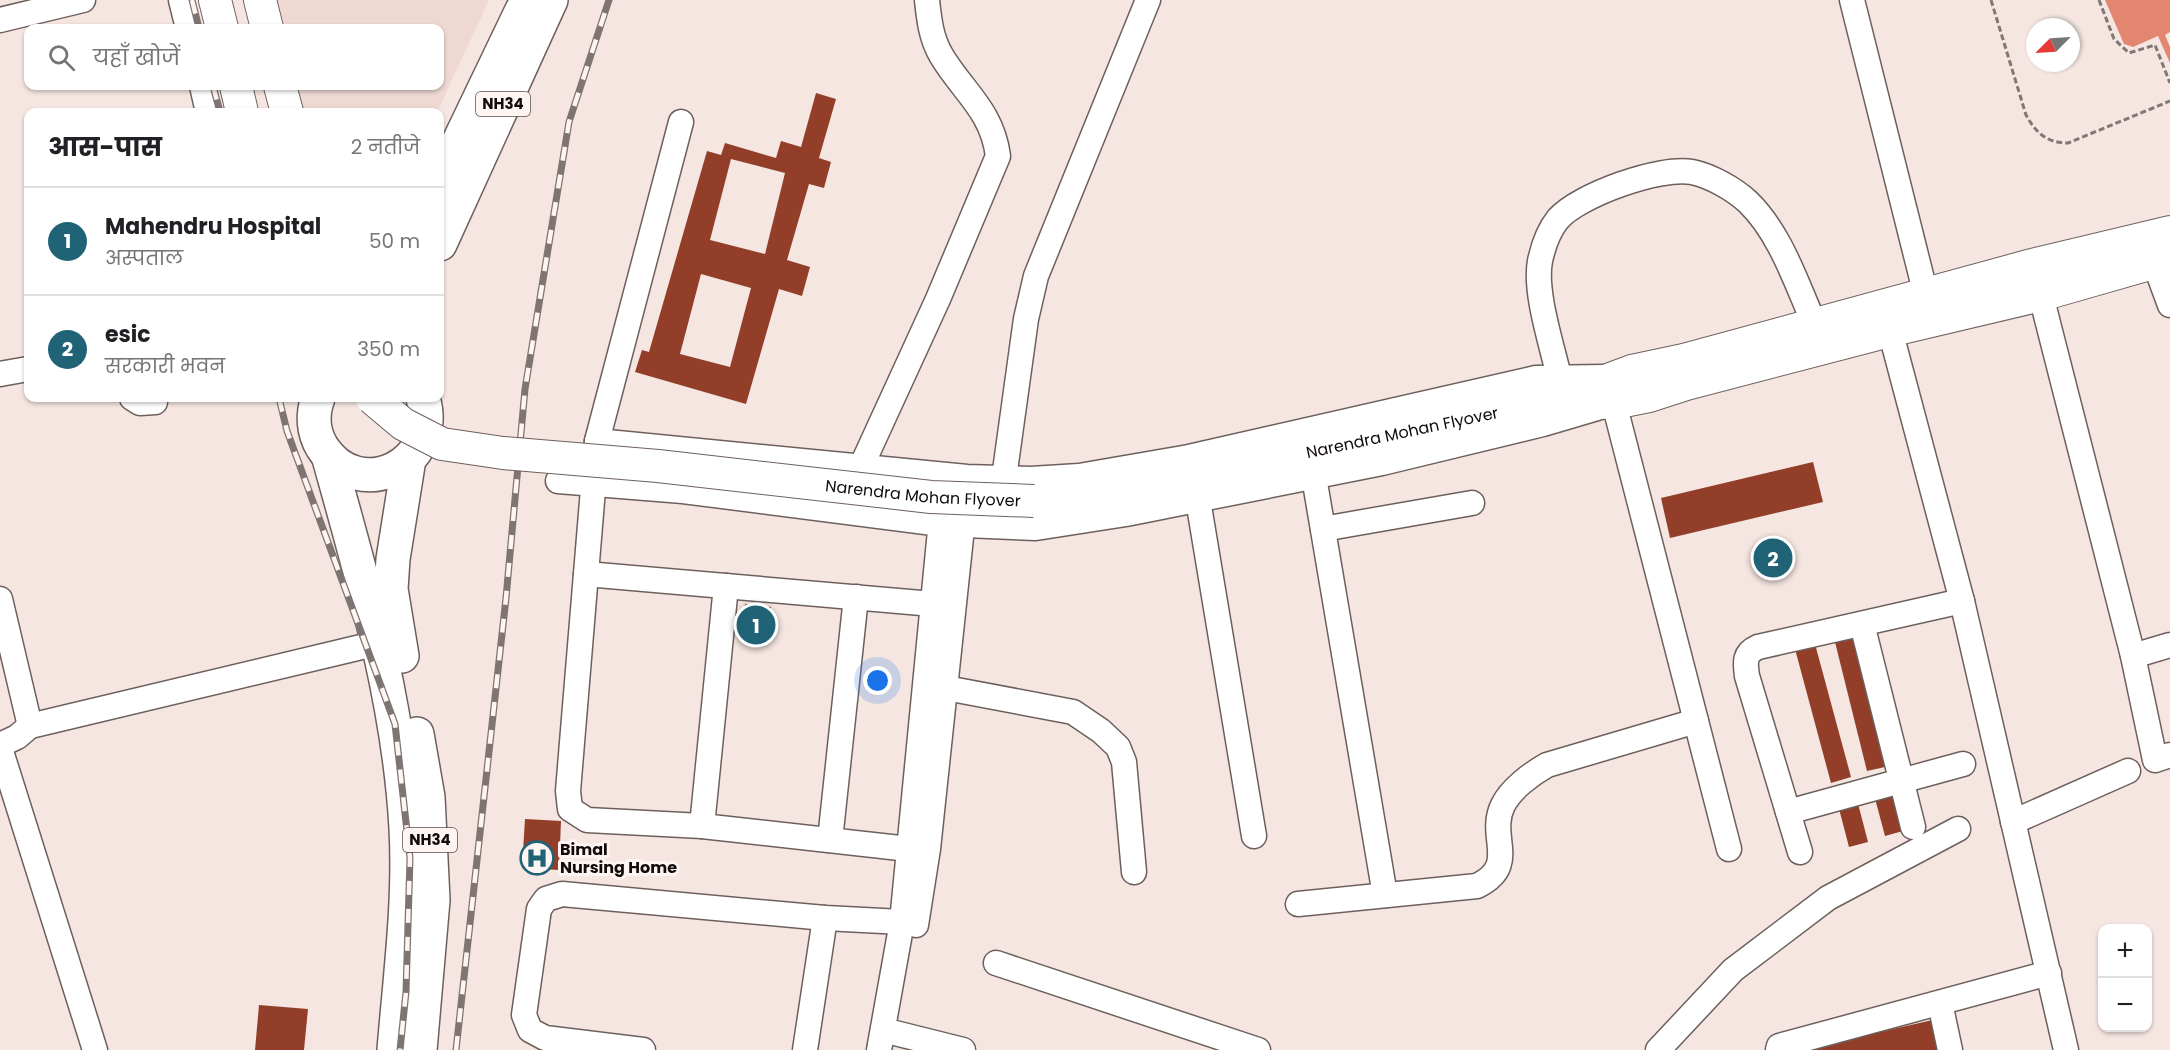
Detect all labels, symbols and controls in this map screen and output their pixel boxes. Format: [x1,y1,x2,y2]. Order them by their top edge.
north arrow [2026,18,2080,72]
search box [24,24,444,90]
icon: search [45,41,78,74]
text: यहाँ खोजें [93,42,180,73]
road number: NH34 [476,92,530,116]
text: आस-पास [48,129,162,165]
text: 2 नतीजे [351,133,420,161]
text: Mahendru Hospital [105,211,321,242]
text: 1 [64,227,71,255]
text: 50 m [369,227,420,255]
text: अस्पताल [105,244,183,272]
text: esic [105,319,151,350]
text: 2 [62,335,73,363]
text: 350 m [357,335,420,363]
text: सरकारी भवन [105,352,225,380]
street label: Narendra Mohan Flyover [1304,401,1500,464]
street label: Narendra Mohan Flyover [824,474,1021,512]
pin: 2 [1754,536,1792,580]
pin: 1 [736,602,776,648]
your location [863,666,892,695]
road number: NH34 [403,828,457,852]
place label: Bimal Nursing Home [560,838,677,879]
hospital icon: Bimal Nursing Home [519,840,555,876]
map controls [2098,924,2152,1032]
button: + [2098,924,2152,978]
button: − [2098,978,2152,1032]

